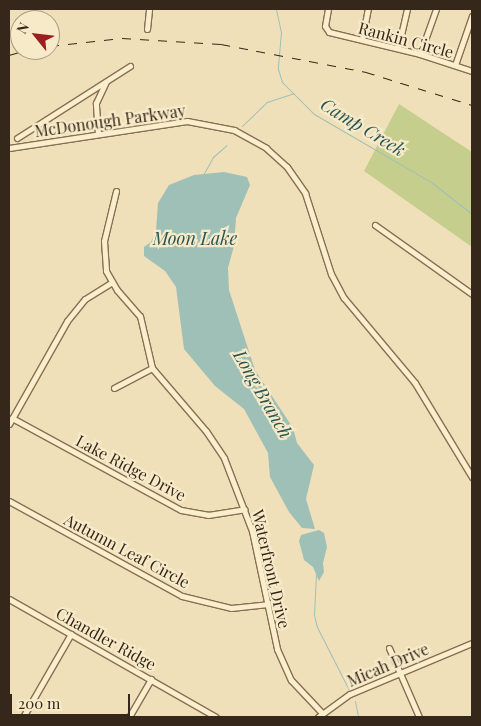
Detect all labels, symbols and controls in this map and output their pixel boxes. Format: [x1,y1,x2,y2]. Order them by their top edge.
north arrow [10,10,60,60]
street label: Rankin Circle [356,18,456,62]
text: N [12,19,33,37]
water label: Camp Creek [317,93,409,161]
street label: McDonough Parkway [33,101,187,141]
water label: Moon Lake [153,227,237,249]
water label: Long Branch [229,346,297,442]
street label: Lake Ridge Drive [73,431,189,505]
street label: Waterfront Drive [248,508,294,630]
street label: Autumn Leaf Circle [61,510,193,592]
street label: Chandler Ridge [53,604,159,674]
street label: Micah Drive [344,639,432,691]
scale bar [12,684,132,716]
text: 200 m [18,693,60,713]

